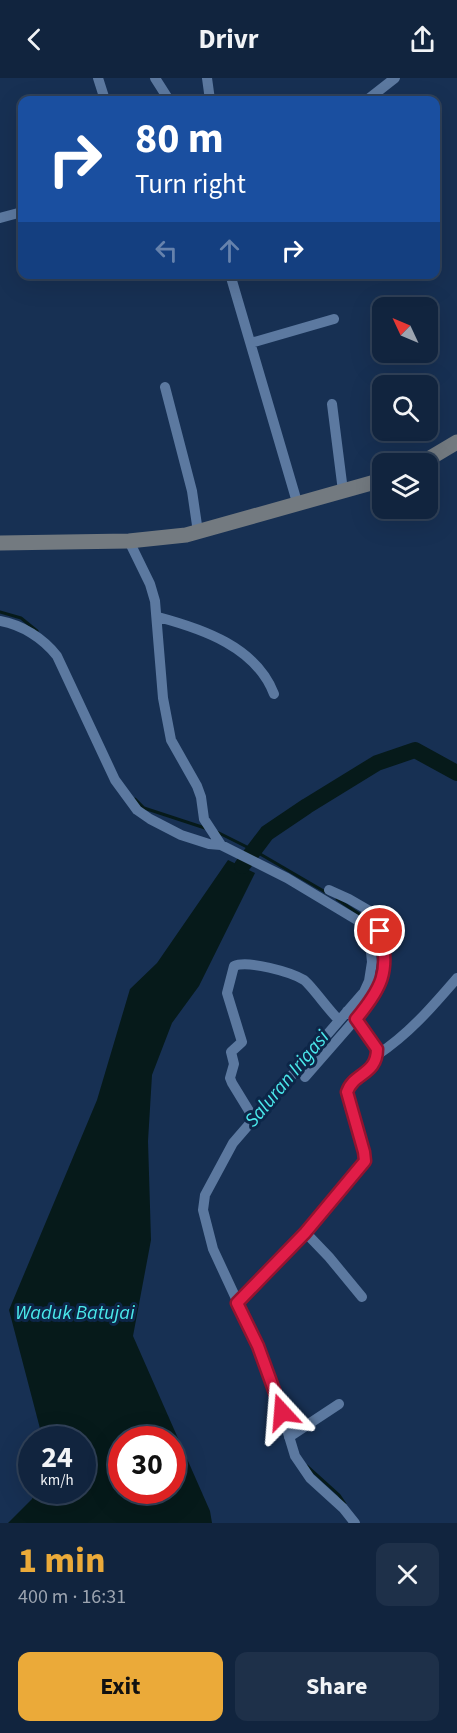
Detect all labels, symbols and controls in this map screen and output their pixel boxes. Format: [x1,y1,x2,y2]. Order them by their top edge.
text: Drivr [198,20,259,59]
icon: back [18,23,51,56]
icon: share [406,23,439,56]
text: 80 m [135,109,224,169]
icon: right [36,120,114,198]
text: Turn right [135,165,246,204]
icon: left [150,234,183,267]
icon: ahead [213,234,246,267]
icon: right [276,234,309,267]
north arrow [372,297,438,363]
map controls [372,297,438,519]
button: search [372,375,438,441]
button: layers [372,453,438,519]
pin [354,905,405,956]
icon: arrive [363,914,396,947]
water label: Saluran Irigasi [238,1024,336,1133]
water label: Waduk Batujai [15,1299,135,1327]
position arrow [250,1380,314,1444]
speed limit sign: 30 [108,1426,186,1504]
text: 24 [41,1436,73,1479]
text: km/h [40,1470,74,1491]
text: 1 min [18,1535,106,1586]
button: close [376,1543,439,1606]
text: 400 m · 16:31 [18,1583,126,1611]
button: Exit [18,1652,223,1721]
button: Share [235,1652,439,1721]

